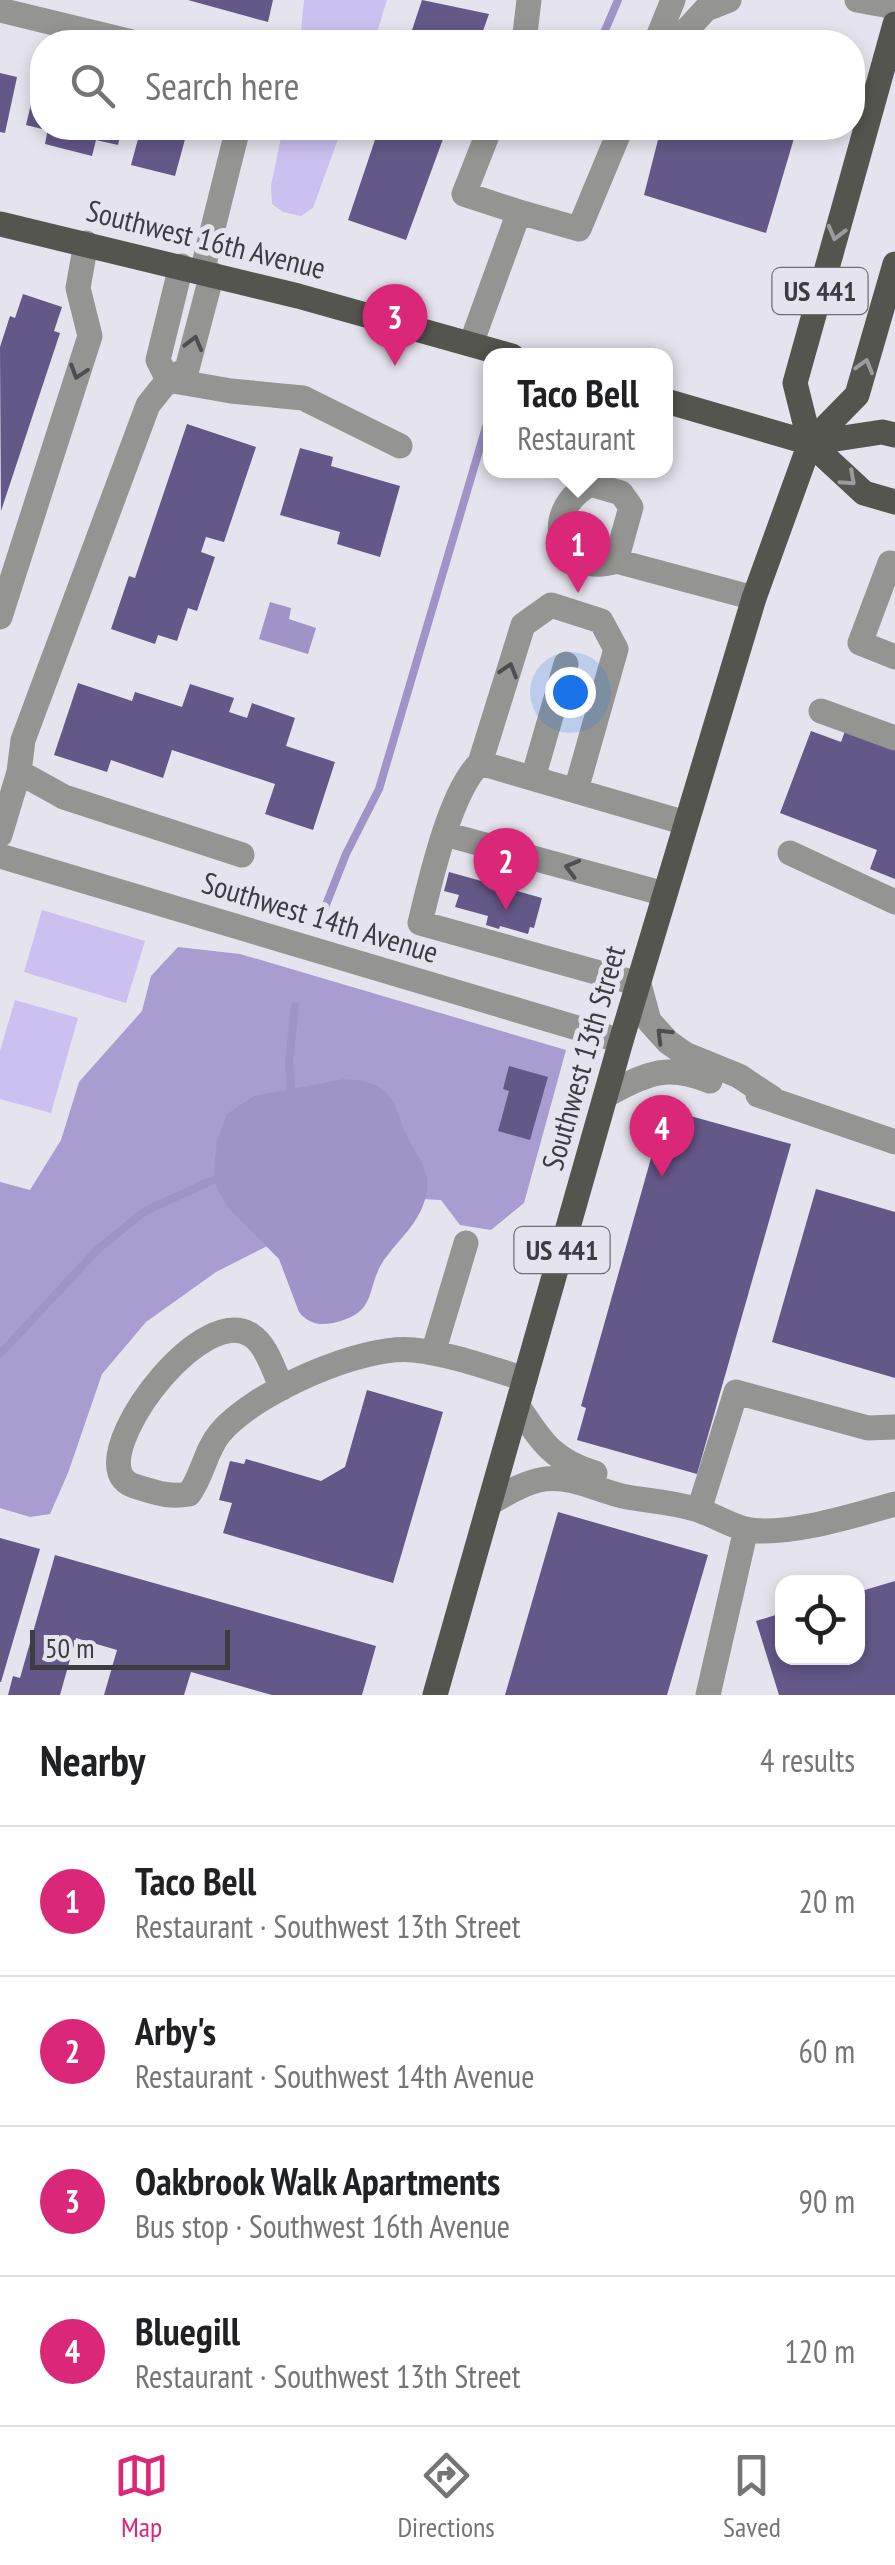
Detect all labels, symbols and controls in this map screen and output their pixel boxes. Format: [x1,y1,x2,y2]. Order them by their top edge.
search box [30,30,865,140]
icon: search [65,58,120,113]
text: Search here [145,61,299,110]
street label: Southwest 16th Avenue [83,190,330,287]
one-way arrow [827,224,848,241]
road number: US 441 [772,268,868,314]
pin: 3 [362,284,428,366]
one-way arrow [182,334,203,352]
popup [483,348,673,478]
one-way arrow [854,358,875,375]
one-way arrow [70,363,90,380]
text: Taco Bell [517,368,639,417]
text: Restaurant [517,417,635,459]
one-way arrow [837,467,856,485]
pin: 1 [546,510,610,593]
one-way arrow [497,662,518,679]
your location [545,667,596,718]
pin: 2 [474,828,538,910]
one-way arrow [564,858,581,879]
street label: Southwest 14th Avenue [198,862,443,971]
street label: Southwest 13th Street [532,940,633,1174]
one-way arrow [656,1029,674,1047]
pin: 4 [630,1094,694,1177]
road number: US 441 [514,1227,610,1273]
map controls [775,1575,865,1665]
button: locate [775,1575,865,1665]
scale bar [30,1625,230,1670]
text: 50 m [45,1629,94,1666]
text: Nearby [40,1733,145,1788]
text: 4 results [760,1739,855,1781]
text: Taco Bell [135,1856,256,1905]
text: 1 [65,1880,80,1922]
text: 20 m [799,1880,855,1922]
text: Restaurant · Southwest 13th Street [135,1905,521,1947]
text: Arby's [135,2006,216,2055]
text: 2 [65,2030,80,2072]
text: 60 m [799,2030,855,2072]
text: Restaurant · Southwest 14th Avenue [135,2055,534,2097]
text: Oakbrook Walk Apartments [135,2156,500,2205]
text: 3 [65,2180,80,2222]
text: 90 m [799,2180,855,2222]
text: Bus stop · Southwest 16th Avenue [135,2205,510,2247]
text: Bluegill [135,2306,240,2355]
text: 4 [65,2330,80,2372]
text: 120 m [784,2330,855,2372]
text: Restaurant · Southwest 13th Street [135,2355,521,2397]
tab: Map [114,2448,169,2545]
tab: Directions [397,2448,495,2545]
tab: Saved [723,2448,781,2545]

